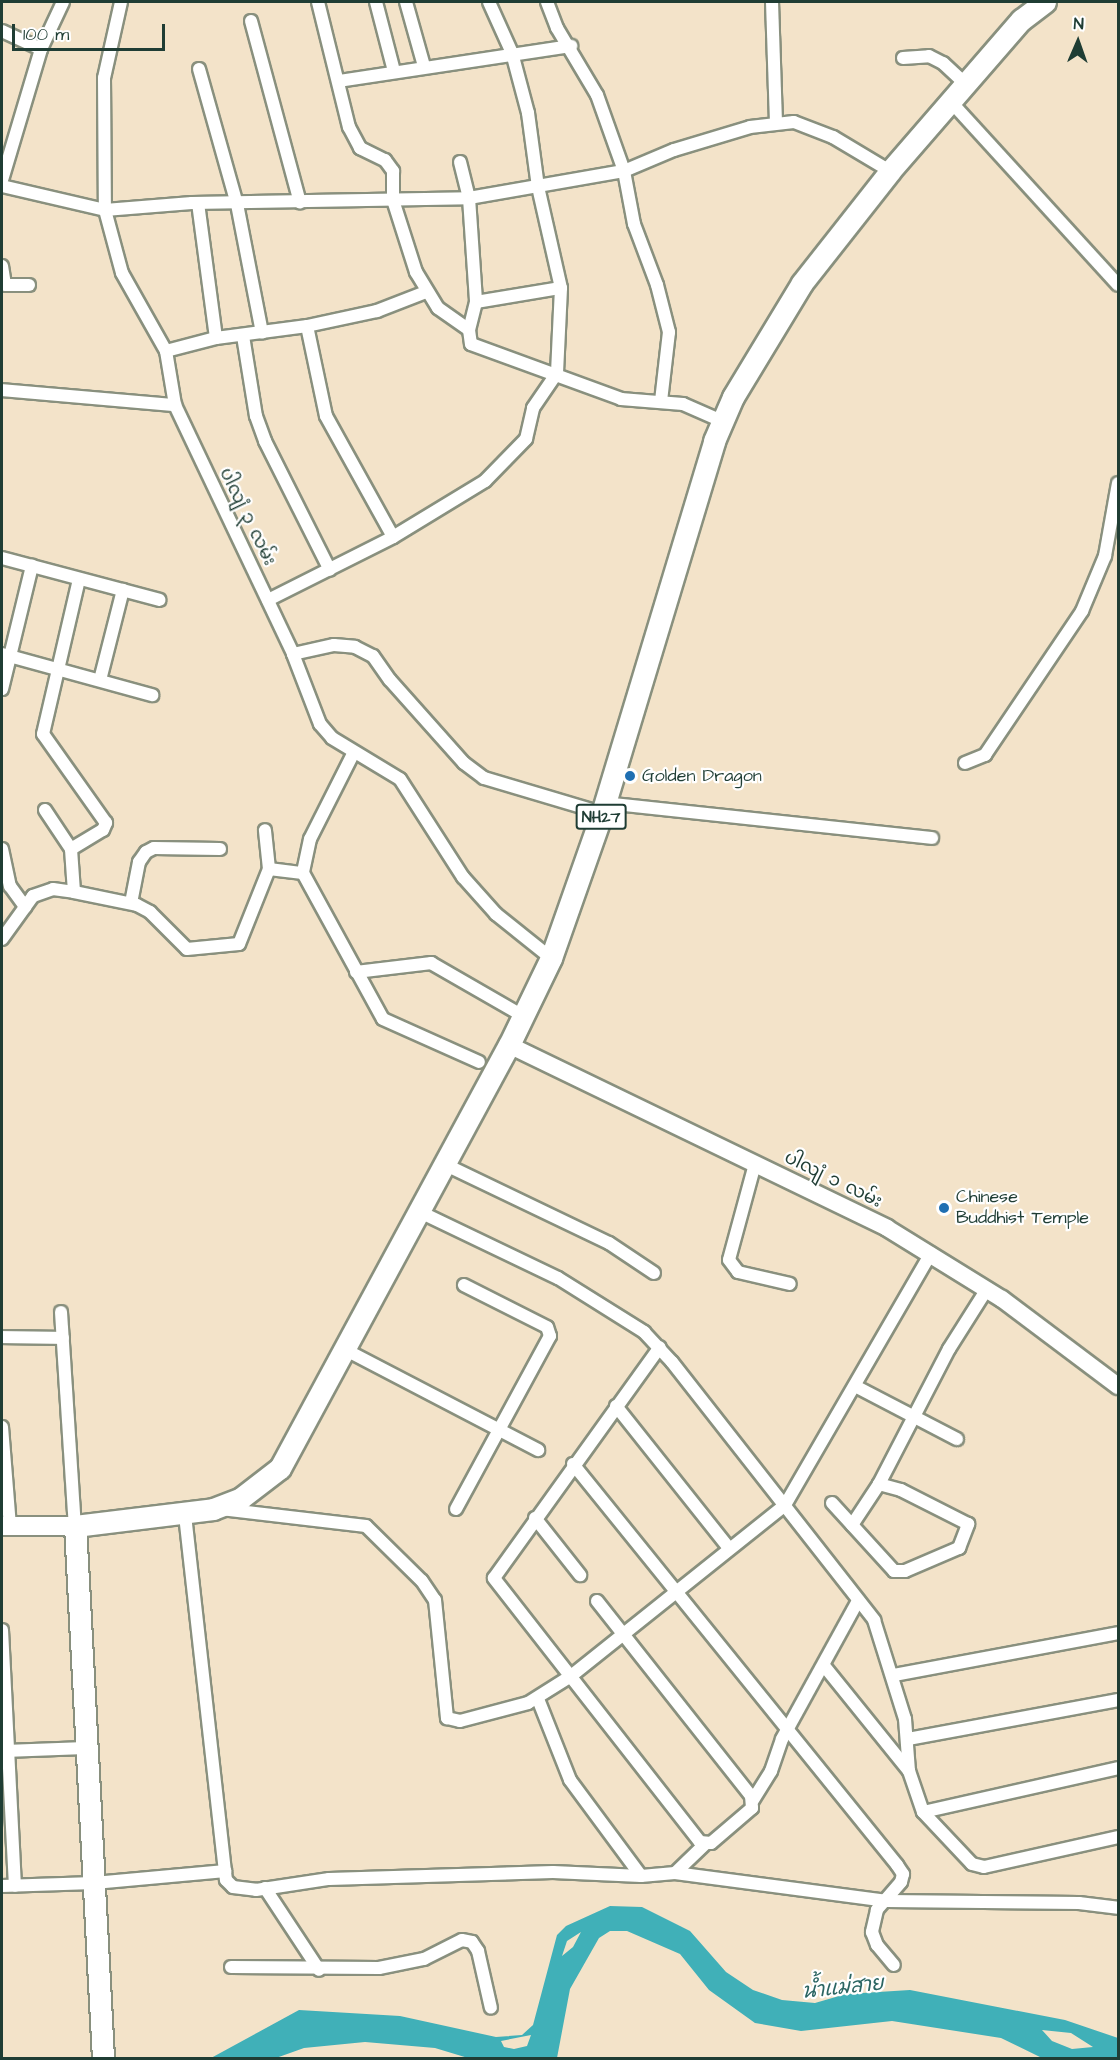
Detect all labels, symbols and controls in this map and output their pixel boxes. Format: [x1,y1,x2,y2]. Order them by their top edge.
scale bar [15,12,168,50]
north arrow [1048,12,1108,72]
text: N [1073,13,1084,35]
text: 100 m [23,22,69,47]
street label: ပါလျံ ၃ လမ်း [214,465,280,569]
place label: Golden Dragon [642,765,762,787]
marker: Golden Dragon [623,769,637,783]
road number: NH27 [576,804,626,830]
street label: ပါလျံ ၁ လမ်း [781,1147,885,1213]
place label: Chinese Buddhist Temple [956,1187,1089,1230]
marker: Chinese Buddhist Temple [937,1201,951,1215]
water label: น้ำแม่สาย [801,1972,885,2004]

